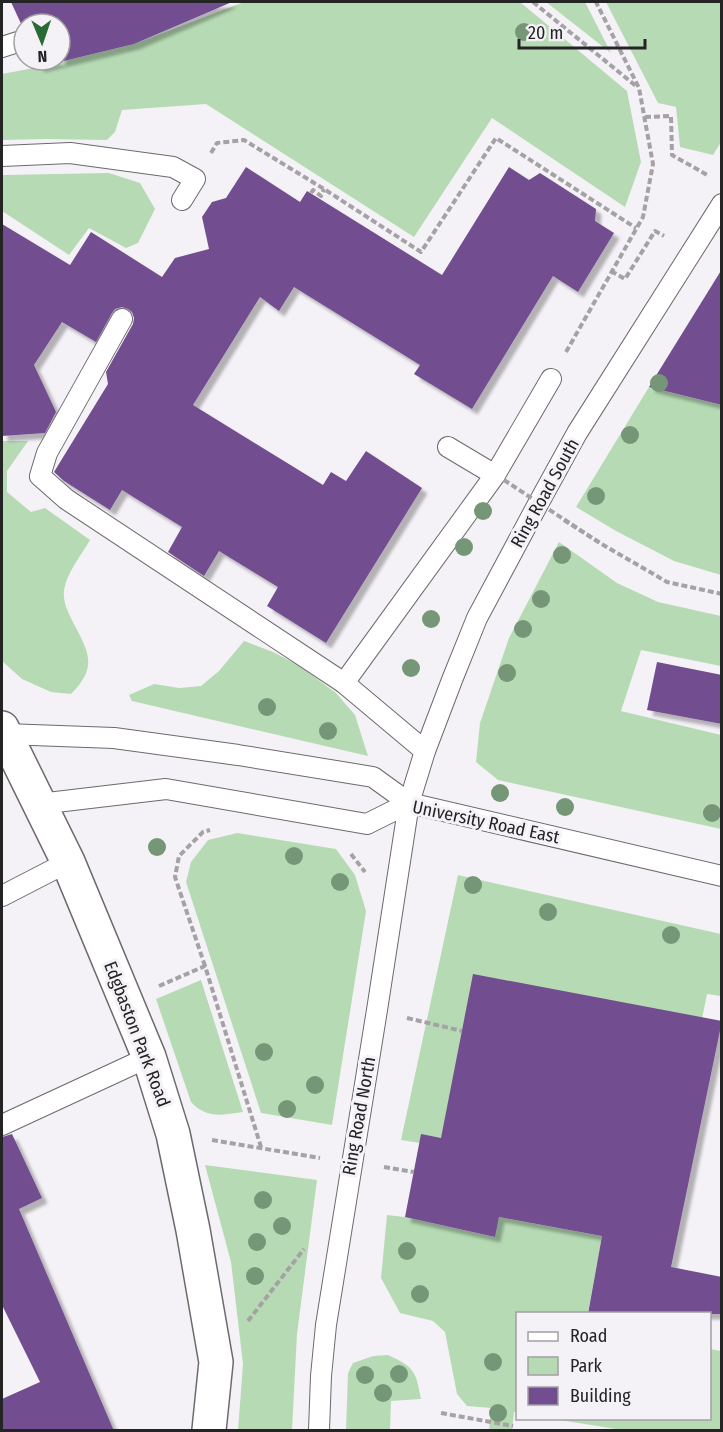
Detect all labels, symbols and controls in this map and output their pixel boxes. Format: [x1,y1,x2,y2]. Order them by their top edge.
north arrow [12,12,72,72]
scale bar [519,12,645,50]
text: 20 m [528,22,563,44]
text: N [37,47,48,66]
street label: Ring Road South [506,435,584,551]
street label: University Road East [410,796,562,848]
street label: Edgbaston Park Road [99,958,175,1110]
street label: Ring Road North [338,1055,380,1177]
legend [516,1312,711,1420]
text: Road [570,1325,607,1347]
text: Park [570,1355,603,1377]
text: Building [570,1385,631,1407]

